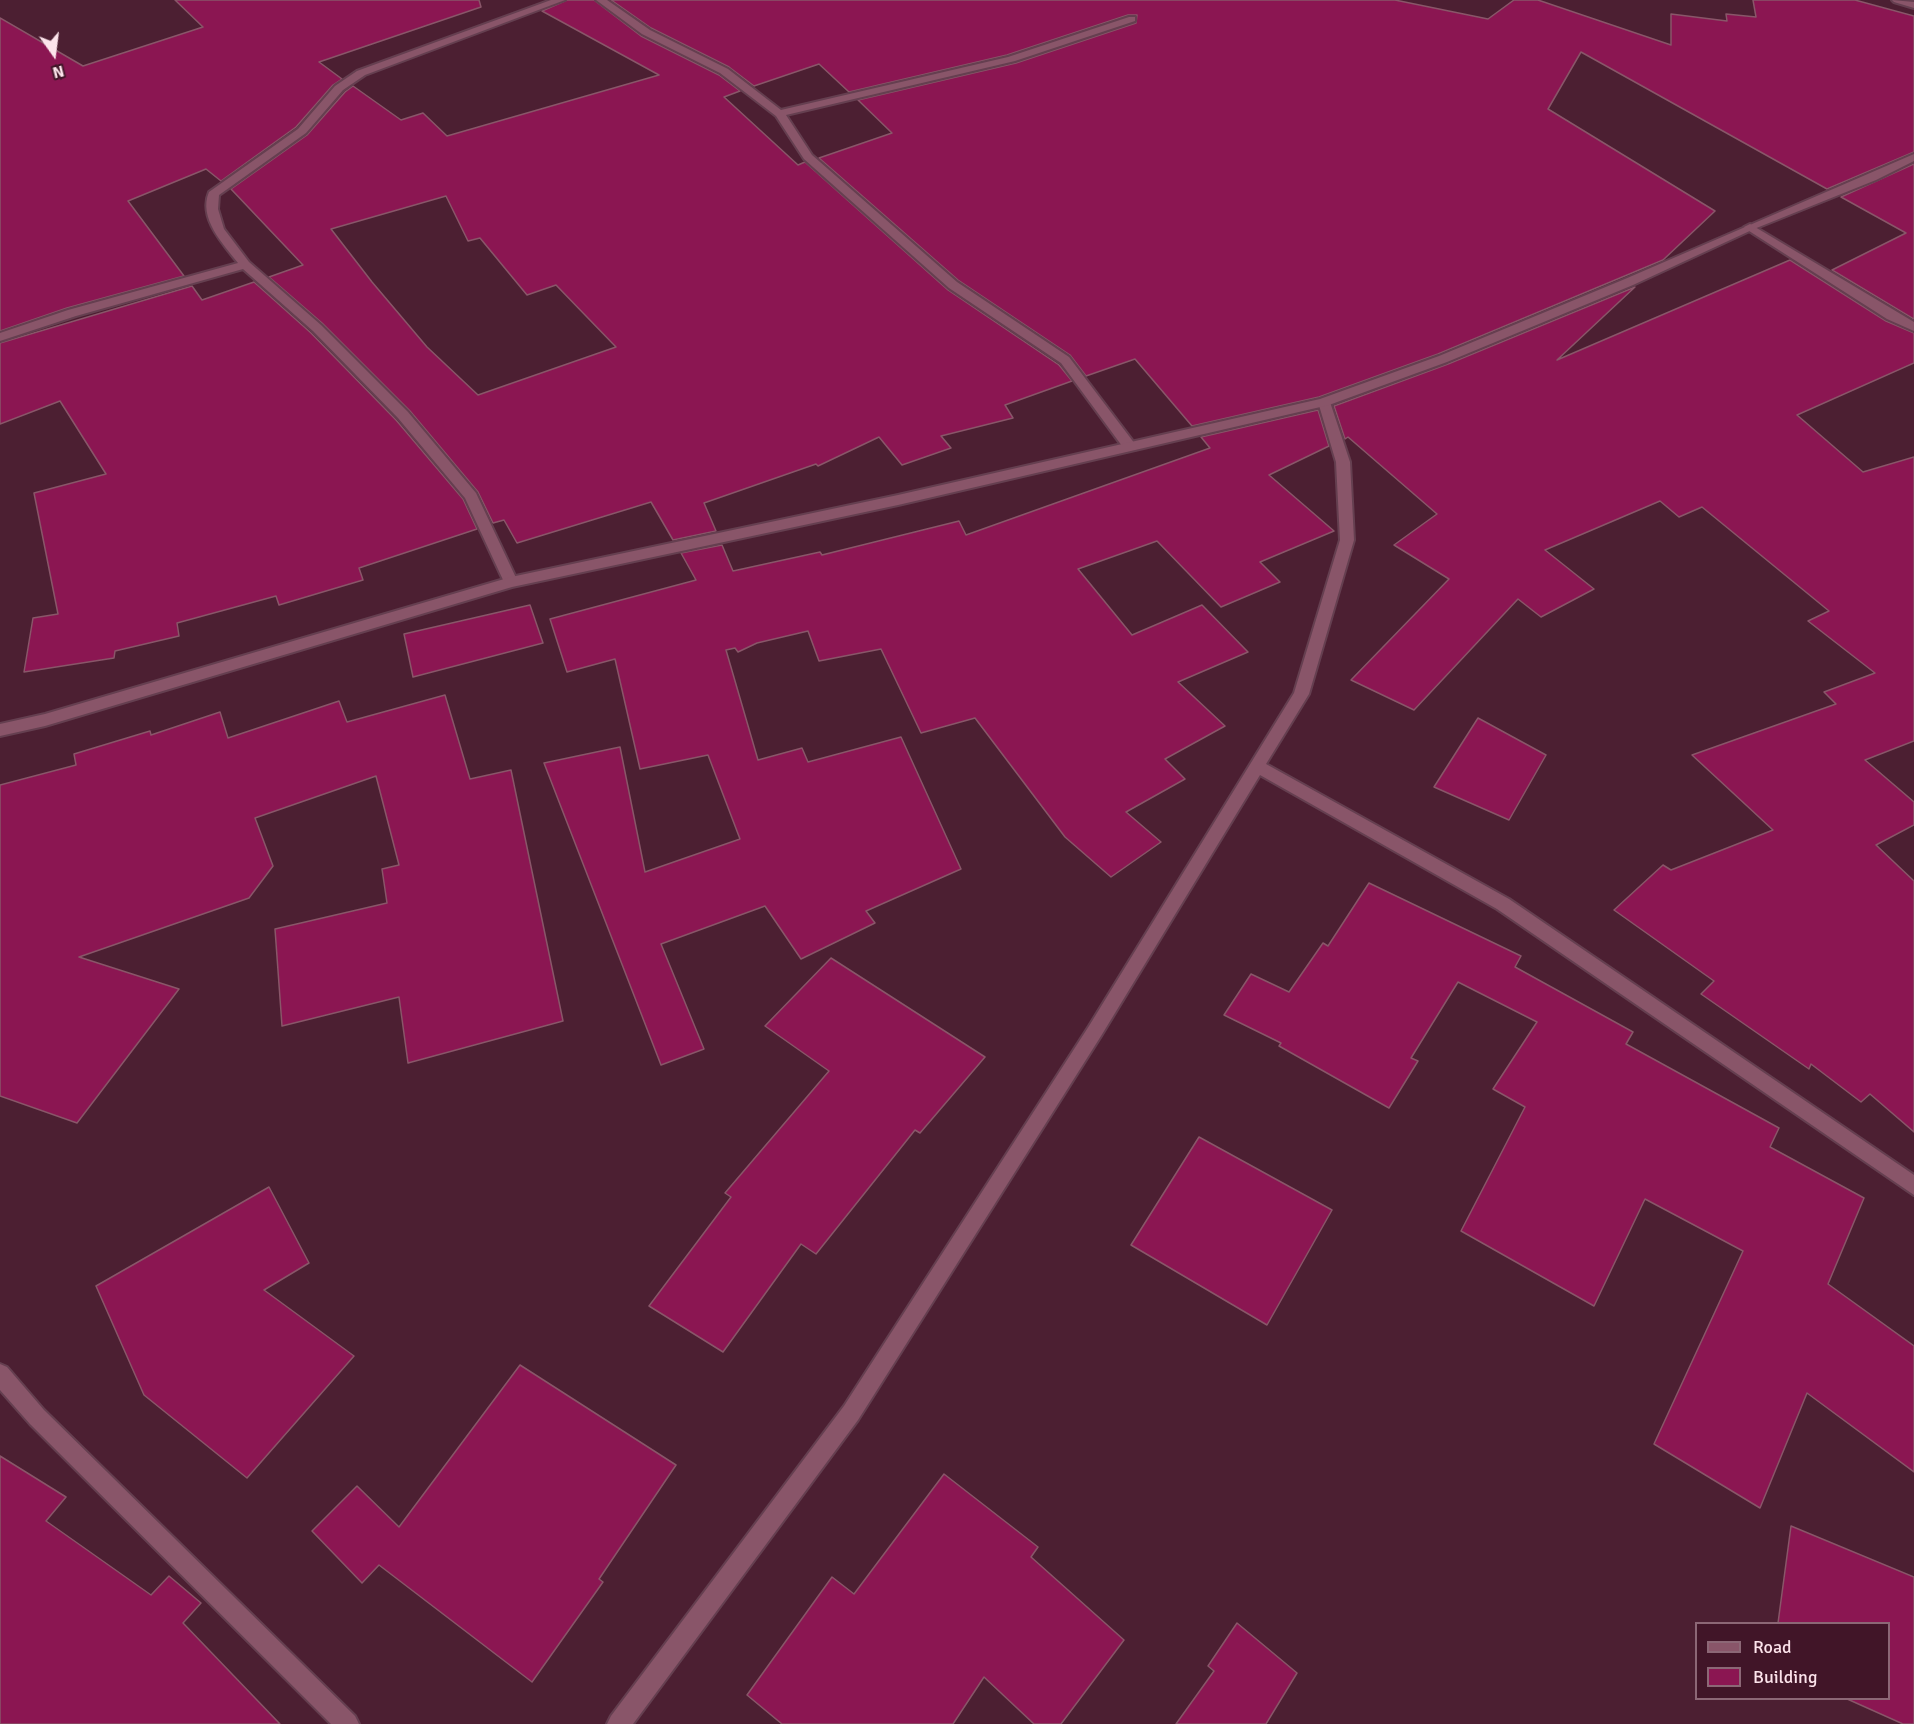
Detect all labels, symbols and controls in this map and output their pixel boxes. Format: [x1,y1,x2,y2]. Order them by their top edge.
north arrow [24,24,84,84]
text: N [51,60,66,83]
legend [1695,1622,1890,1700]
text: Road [1753,1636,1792,1658]
text: Building [1753,1666,1817,1688]

